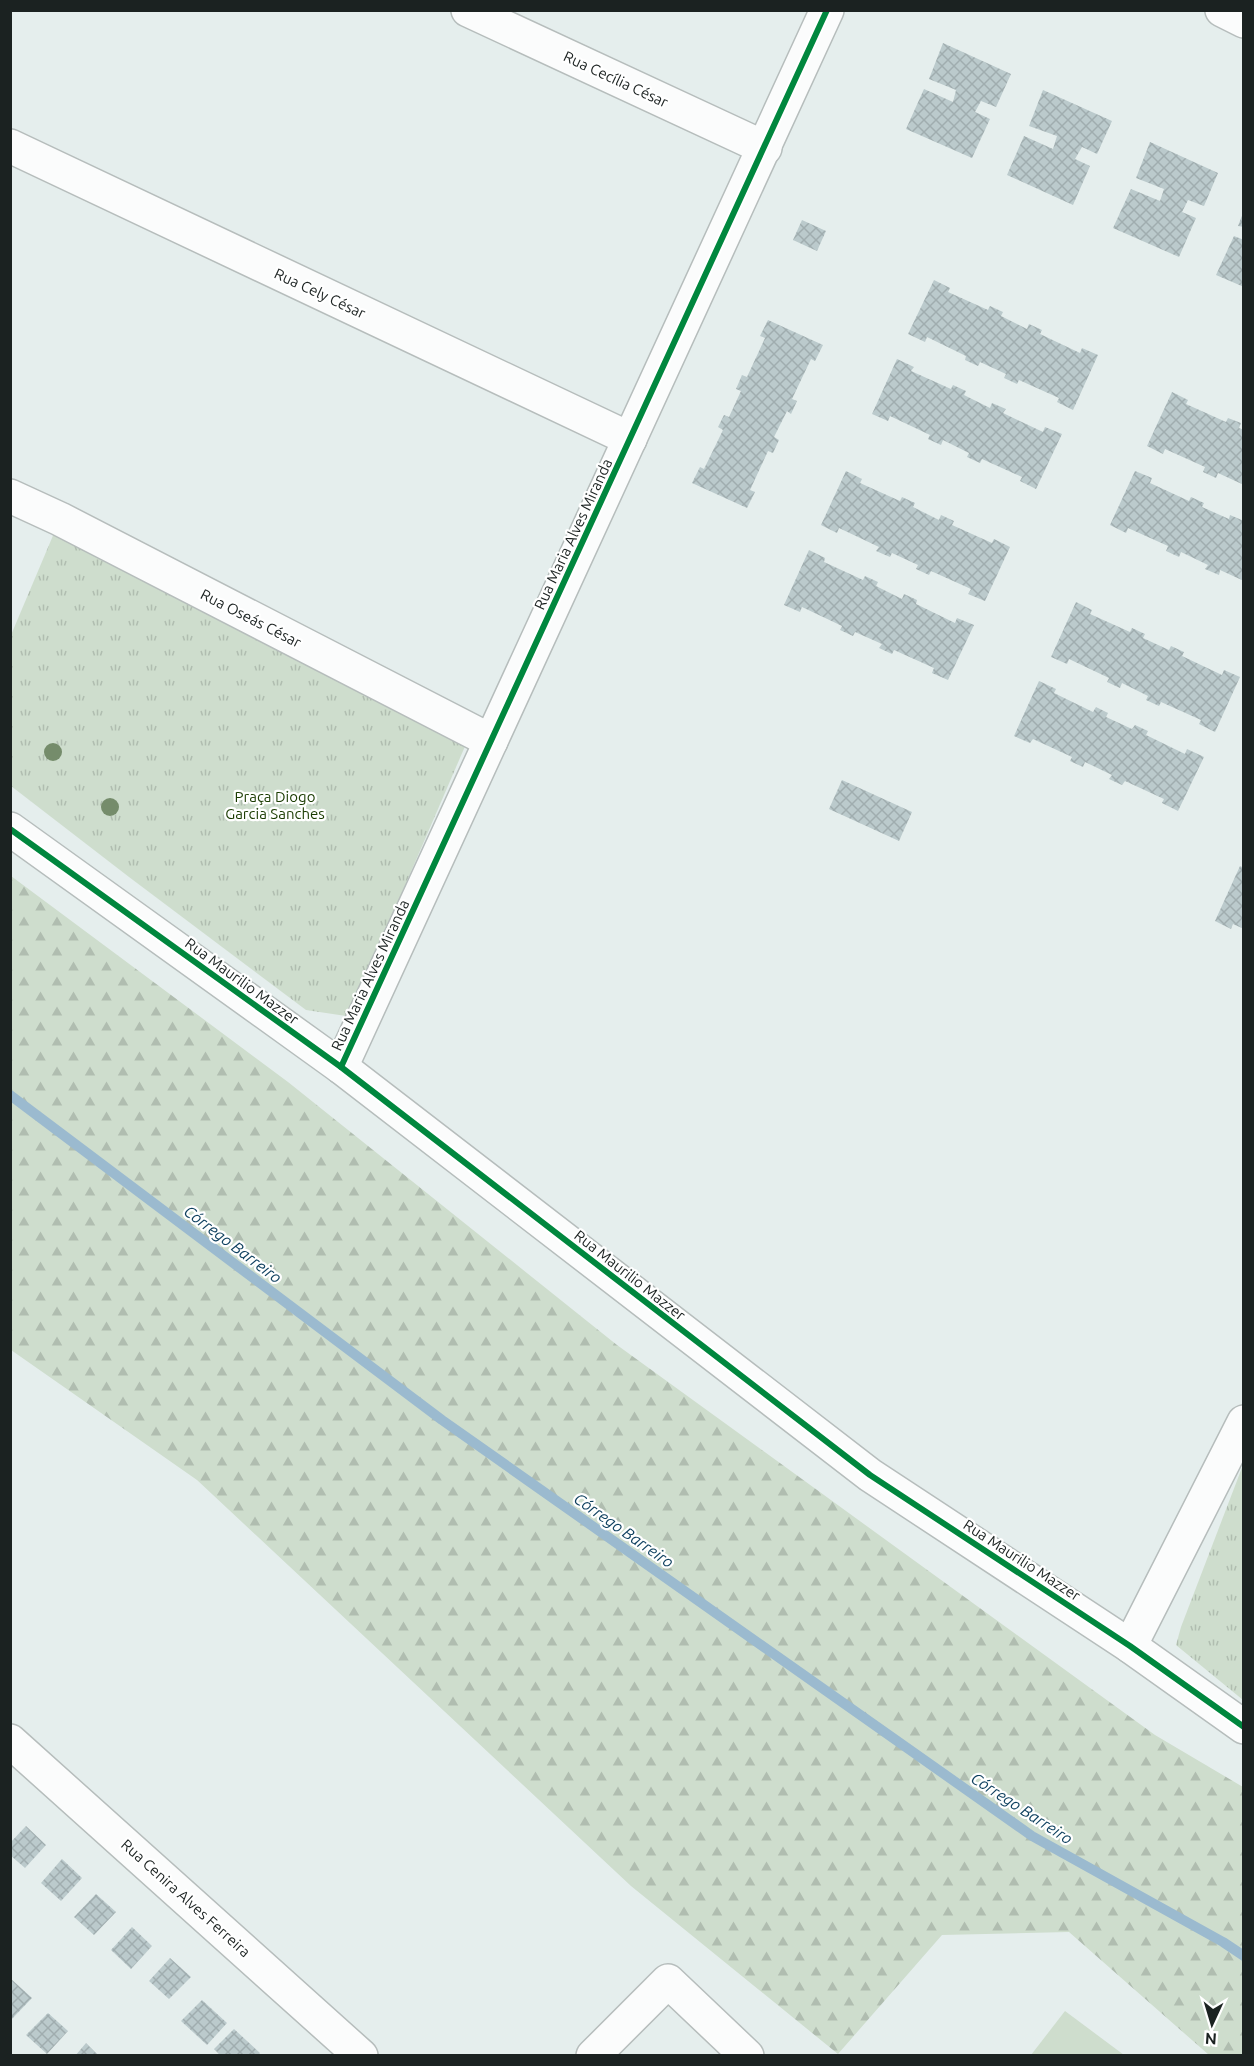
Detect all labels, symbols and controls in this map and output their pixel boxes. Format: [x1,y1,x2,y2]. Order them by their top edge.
street label: Rua Cecília César [561,47,671,111]
street label: Rua Cely César [272,264,368,322]
street label: Rua Maria Alves Miranda [531,456,615,612]
street label: Rua Oseás César [198,585,304,651]
park label: Praça Diogo Garcia Sanches [225,788,325,822]
street label: Rua Maria Alves Miranda [328,897,412,1053]
street label: Rua Maurilio Mazzer [182,934,302,1028]
water label: Córrego Barreiro [181,1202,285,1287]
street label: Rua Maurilio Mazzer [571,1226,689,1324]
water label: Córrego Barreiro [571,1489,677,1571]
street label: Rua Maurilio Mazzer [960,1516,1084,1604]
water label: Córrego Barreiro [968,1769,1076,1848]
street label: Rua Cenira Alves Ferreira [118,1836,254,1960]
north arrow [1182,1994,1242,2054]
text: N [1204,2030,1218,2048]

